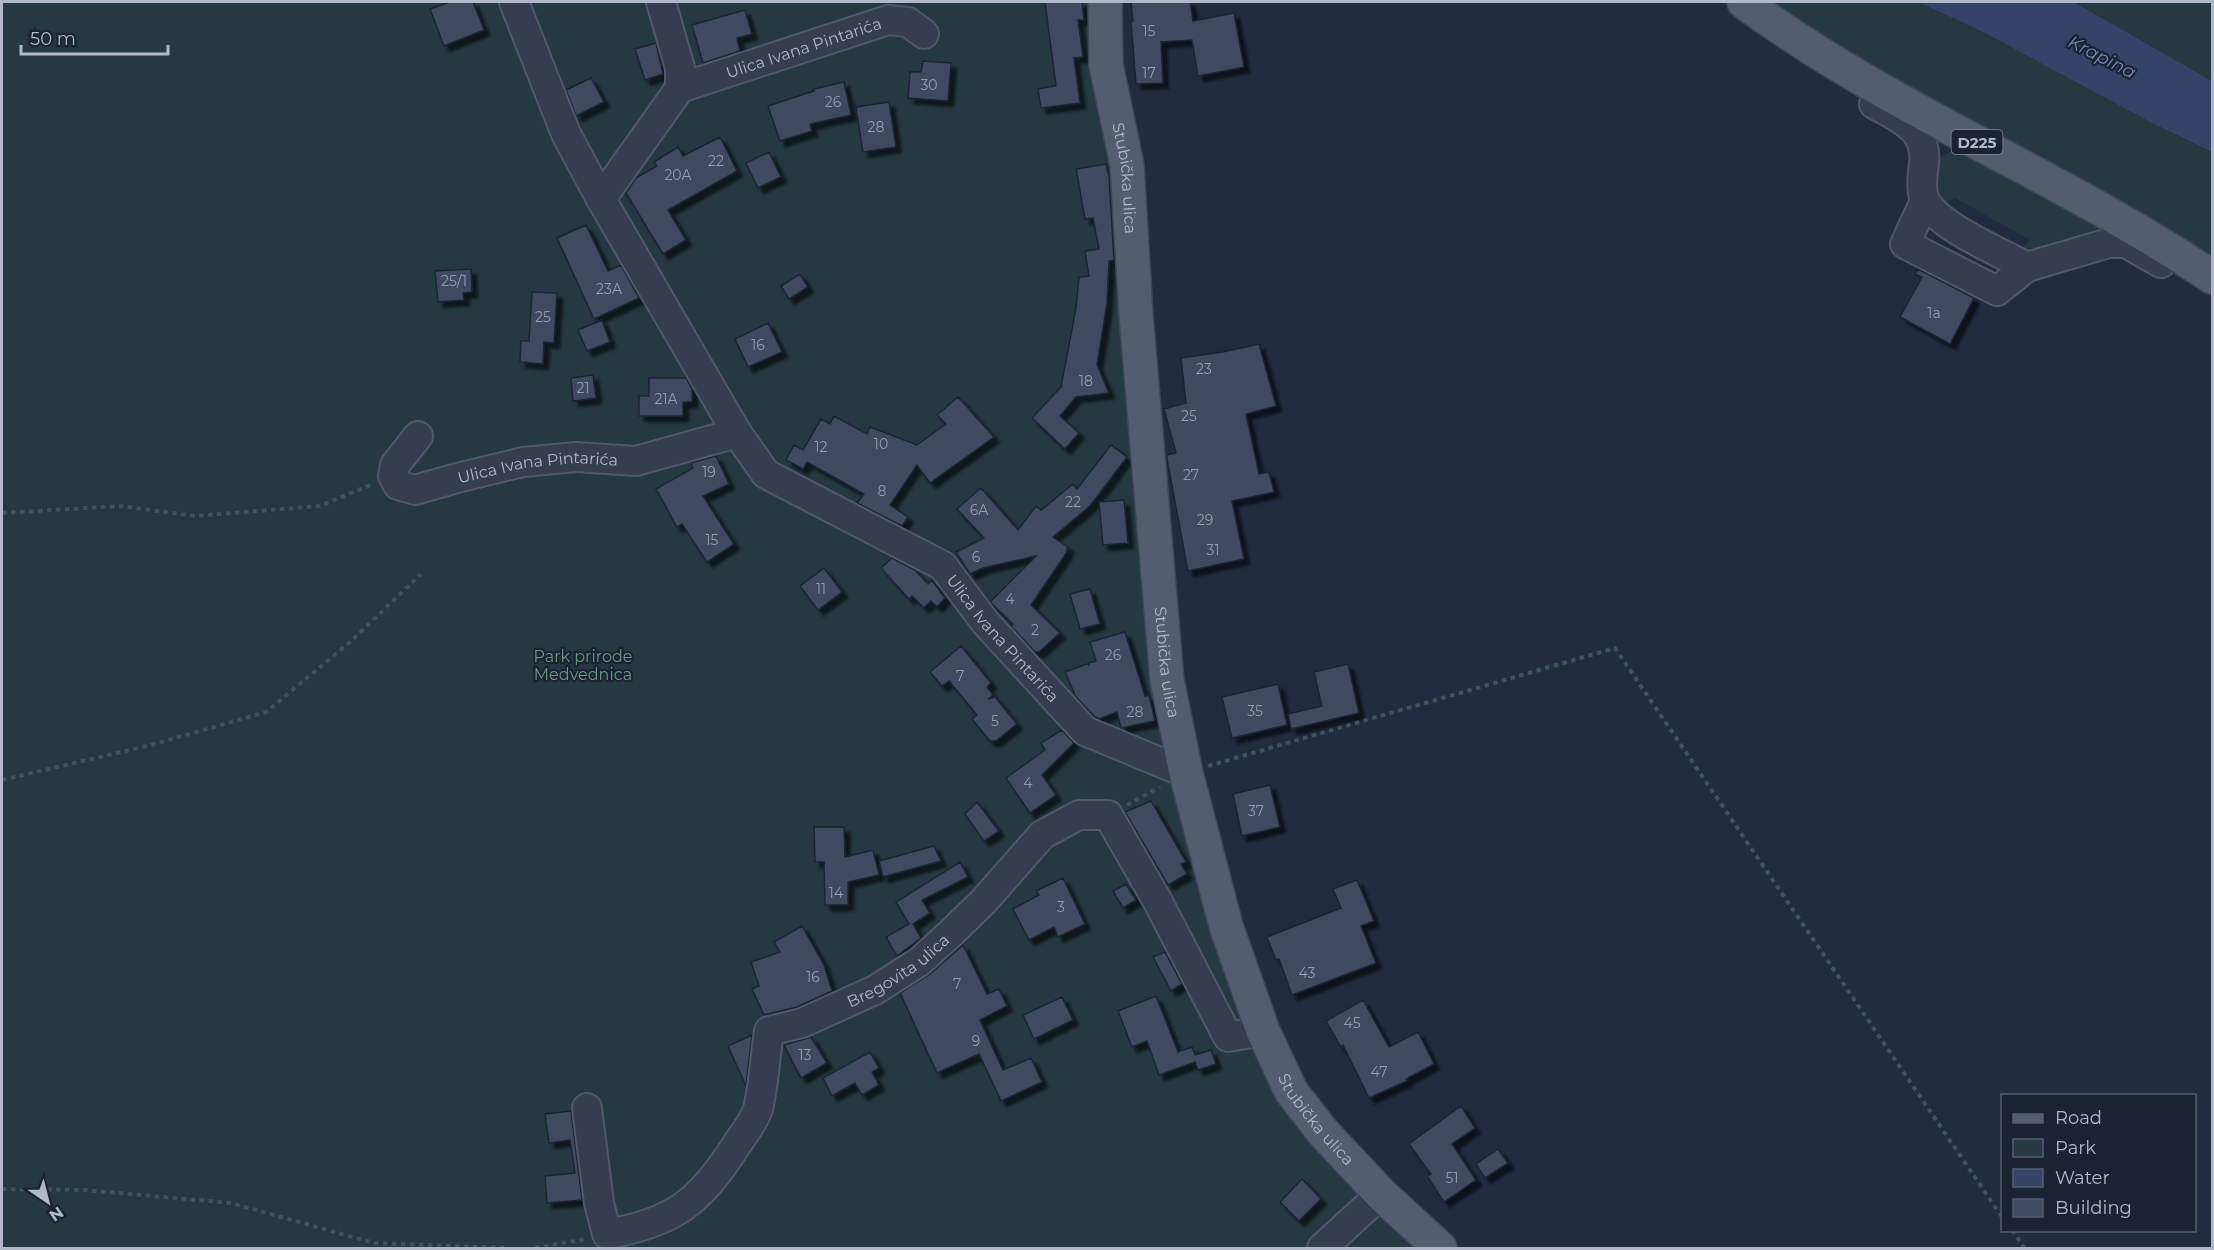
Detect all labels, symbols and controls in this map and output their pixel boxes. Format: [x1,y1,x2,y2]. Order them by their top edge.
street label: Ulica Ivana Pintarića [723,13,884,82]
scale bar [21,18,168,56]
house number: 15 [1143,22,1156,40]
text: 50 m [30,28,76,50]
water label: Krapina [2064,31,2140,83]
house number: 17 [1142,64,1156,82]
house number: 30 [920,76,938,94]
house number: 26 [825,93,842,111]
house number: 28 [868,118,885,136]
street label: Stubička ulica [1109,121,1141,234]
road number: D225 [1952,130,2002,154]
house number: 22 [708,152,724,170]
house number: 20A [664,166,693,184]
house number: 25/1 [441,272,467,290]
house number: 23A [596,280,623,298]
house number: 1a [1927,304,1941,322]
house number: 25 [535,308,551,326]
house number: 16 [751,336,765,354]
house number: 23 [1196,360,1212,378]
house number: 18 [1079,372,1093,390]
house number: 21 [576,379,590,397]
house number: 21A [654,390,678,408]
house number: 25 [1181,407,1197,425]
house number: 10 [874,435,888,453]
house number: 12 [814,438,828,456]
street label: Ulica Ivana Pintarića [456,447,619,487]
house number: 19 [702,463,716,481]
house number: 27 [1183,466,1199,484]
house number: 8 [878,482,887,500]
house number: 22 [1065,493,1081,511]
house number: 6A [970,501,989,519]
house number: 29 [1197,511,1213,529]
house number: 15 [706,531,719,549]
house number: 31 [1207,541,1219,559]
house number: 6 [972,548,981,566]
street label: Ulica Ivana Pintarića [943,570,1063,706]
house number: 11 [816,580,826,598]
house number: 4 [1005,590,1015,608]
street label: Stubička ulica [1151,606,1184,719]
house number: 2 [1031,621,1039,639]
house number: 26 [1105,646,1122,664]
park label: Park prirode Medvednica [534,647,632,684]
house number: 7 [956,667,964,685]
house number: 35 [1247,702,1263,720]
house number: 28 [1127,703,1144,721]
house number: 5 [991,712,999,730]
house number: 4 [1023,774,1033,792]
house number: 37 [1248,802,1264,820]
house number: 14 [829,884,844,902]
house number: 3 [1057,898,1065,916]
street label: Bregovita ulica [844,930,953,1011]
house number: 43 [1299,964,1316,982]
house number: 16 [806,968,820,986]
house number: 7 [953,975,961,993]
house number: 45 [1343,1014,1361,1032]
house number: 9 [972,1032,980,1050]
house number: 13 [799,1046,812,1064]
house number: 47 [1371,1063,1387,1081]
street label: Stubička ulica [1275,1070,1358,1169]
legend [2001,1094,2196,1232]
text: Road [2055,1107,2102,1129]
text: Park [2055,1137,2096,1159]
text: Water [2055,1167,2110,1189]
house number: 51 [1446,1169,1458,1187]
north arrow [18,1172,78,1232]
text: Building [2055,1197,2132,1219]
text: N [46,1202,67,1225]

